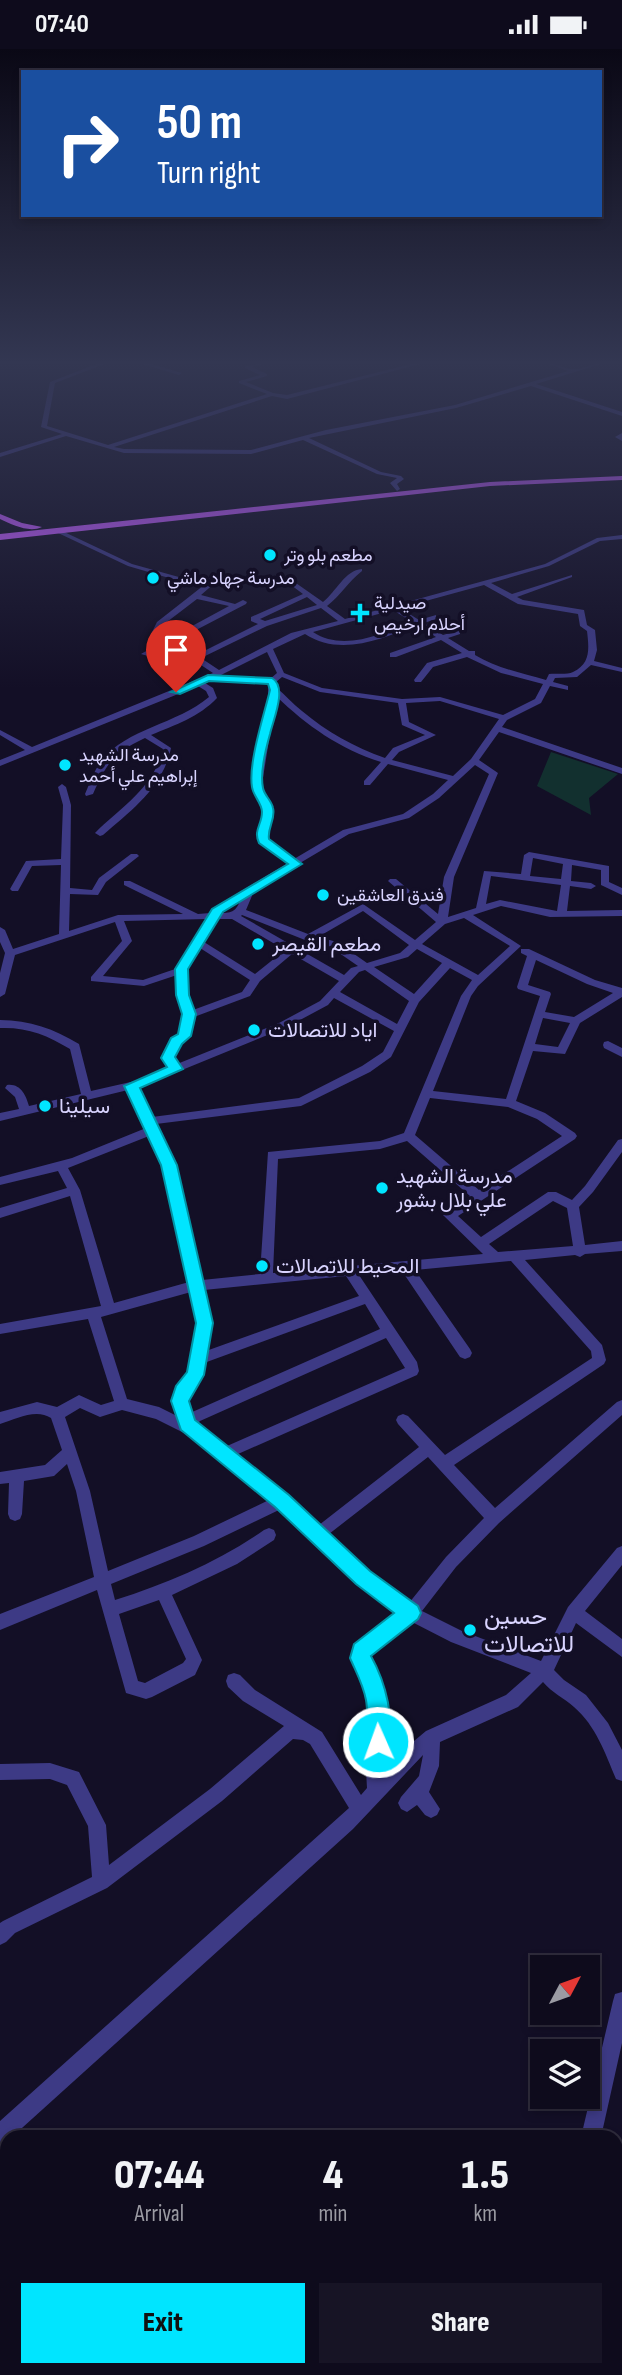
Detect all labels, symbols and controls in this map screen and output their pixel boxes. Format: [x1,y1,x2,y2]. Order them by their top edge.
text: 07:40 [35,9,89,40]
text: 50 m [157,94,242,153]
icon: right [42,98,133,189]
text: Turn right [157,154,261,193]
place label: مطعم بلو وتر [283,545,373,567]
marker: مطعم بلو وتر [262,547,278,563]
place label: مدرسة جهاد ماشي [167,568,295,593]
marker: مدرسة جهاد ماشي [145,570,161,586]
place label: صيدلية أحلام ارخيص [374,593,465,636]
marker: صيدلية أحلام ارخيص [352,605,368,621]
pin [146,620,206,692]
icon: arrive [157,631,195,669]
place label: مدرسة الشهيد إبراهيم علي أحمد [79,745,197,791]
marker: مدرسة الشهيد إبراهيم علي أحمد [57,757,73,773]
place label: فندق العاشقين [337,885,444,906]
marker: فندق العاشقين [315,887,331,903]
place label: مطعم القيصر [271,932,381,958]
marker: مطعم القيصر [250,936,266,952]
place label: اياد للاتصالات [268,1018,377,1043]
marker: اياد للاتصالات [246,1022,262,1038]
place label: سيلينا [59,1094,110,1119]
marker: سيلينا [37,1098,53,1114]
place label: مدرسة الشهيد علي بلال بشور [395,1164,513,1217]
marker: مدرسة الشهيد علي بلال بشور [374,1180,390,1196]
place label: المحيط للاتصالات [276,1254,419,1279]
marker: المحيط للاتصالات [254,1258,270,1274]
place label: حسين للاتصالات [484,1602,574,1659]
marker: حسين للاتصالات [462,1622,478,1638]
position arrow [341,1705,415,1779]
north arrow [530,1955,600,2025]
map controls [530,1955,600,2109]
button: layers [530,2039,600,2109]
text: 07:44 [114,2150,205,2201]
text: 4 [323,2150,343,2201]
text: 1.5 [461,2150,509,2201]
text: Arrival [135,2200,184,2228]
text: min [318,2200,347,2228]
text: km [473,2200,497,2228]
button: Exit [21,2283,305,2363]
button: Share [319,2283,602,2363]

